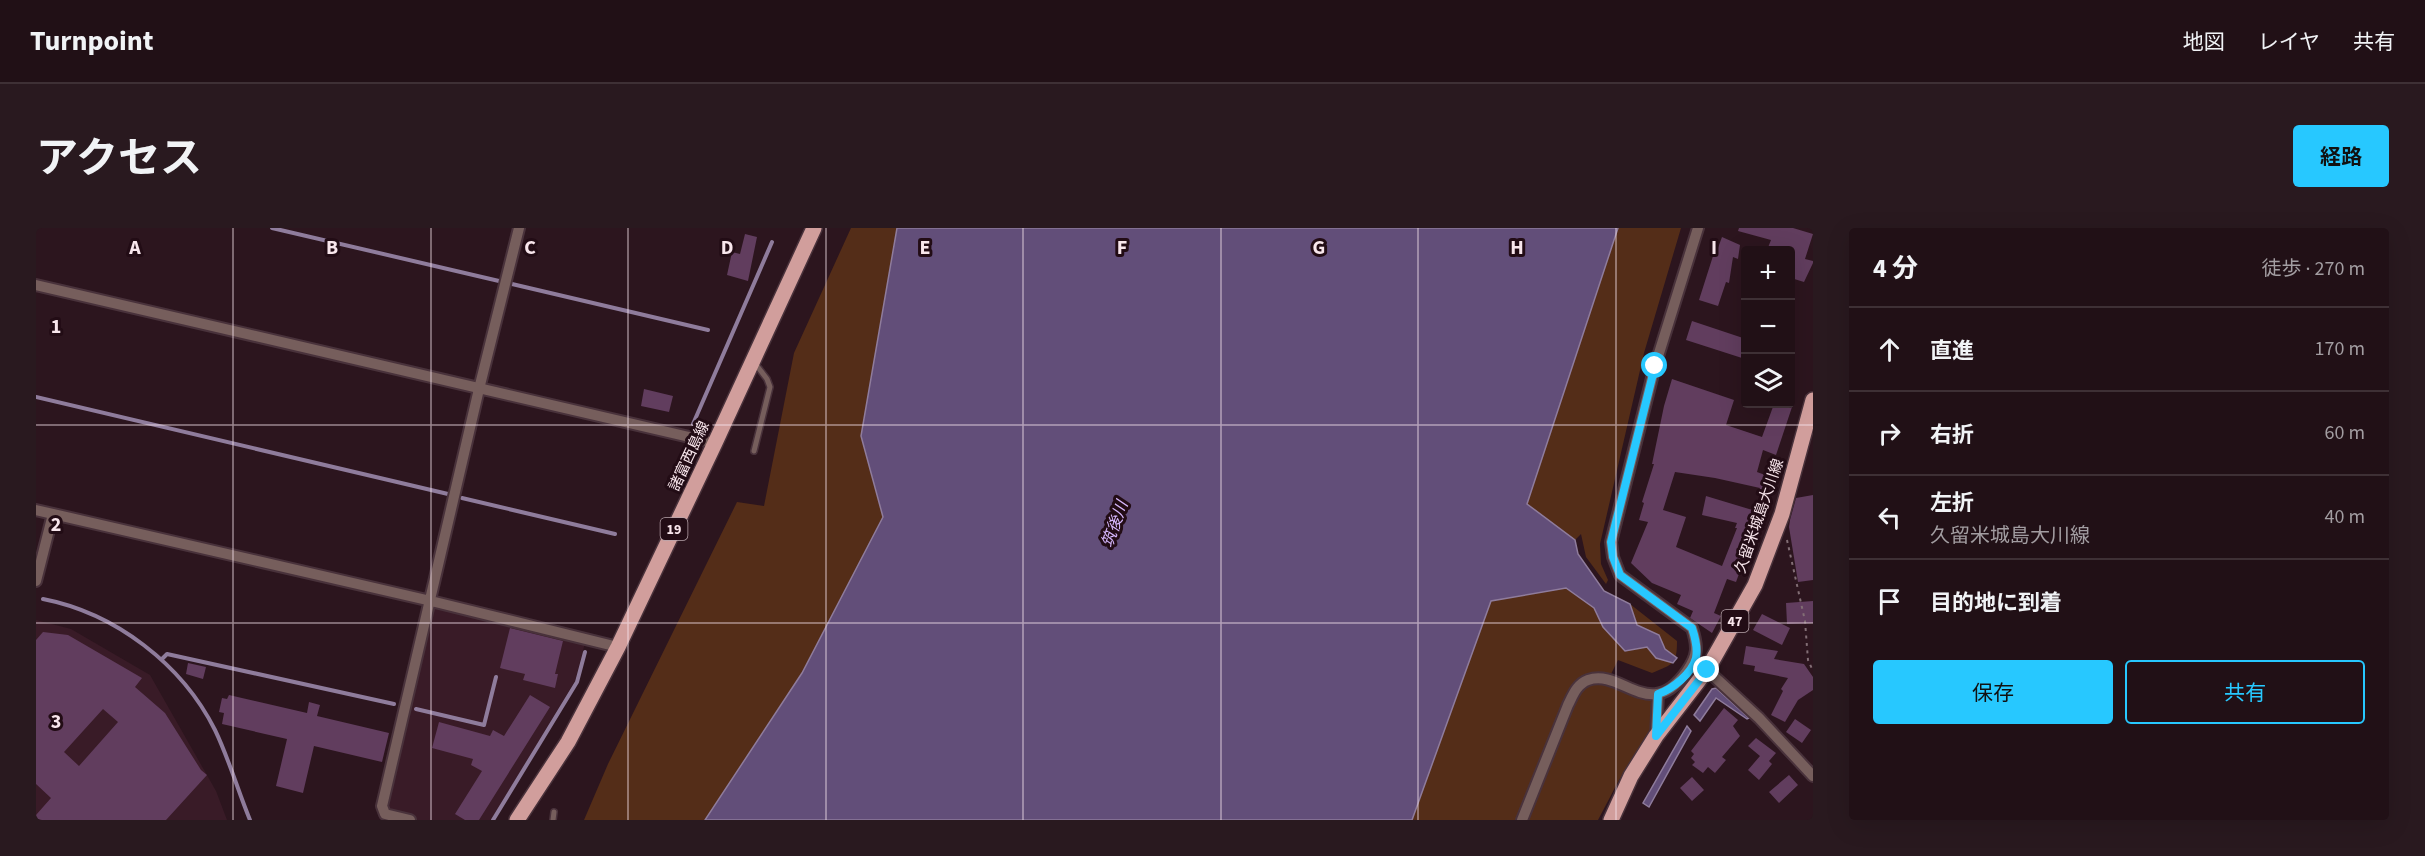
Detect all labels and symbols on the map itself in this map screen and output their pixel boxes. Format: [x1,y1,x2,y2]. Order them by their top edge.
text: A [128,234,141,262]
text: B [326,234,338,262]
text: C [524,234,536,262]
text: D [721,234,733,262]
text: E [920,234,930,262]
text: F [1117,234,1127,262]
text: G [1313,234,1325,262]
text: H [1510,234,1524,262]
text: I [1711,234,1717,262]
text: 1 [51,313,61,341]
route start [1641,352,1667,378]
street label: 諸富西島線 [664,418,715,495]
street label: 久留米城島大川線 [1730,456,1789,576]
water label: 筑後川 [1096,496,1134,551]
text: 2 [51,511,61,539]
road number: 19 [660,518,688,540]
road number: 47 [1722,610,1748,632]
route end [1693,656,1719,682]
text: 3 [51,708,61,736]

